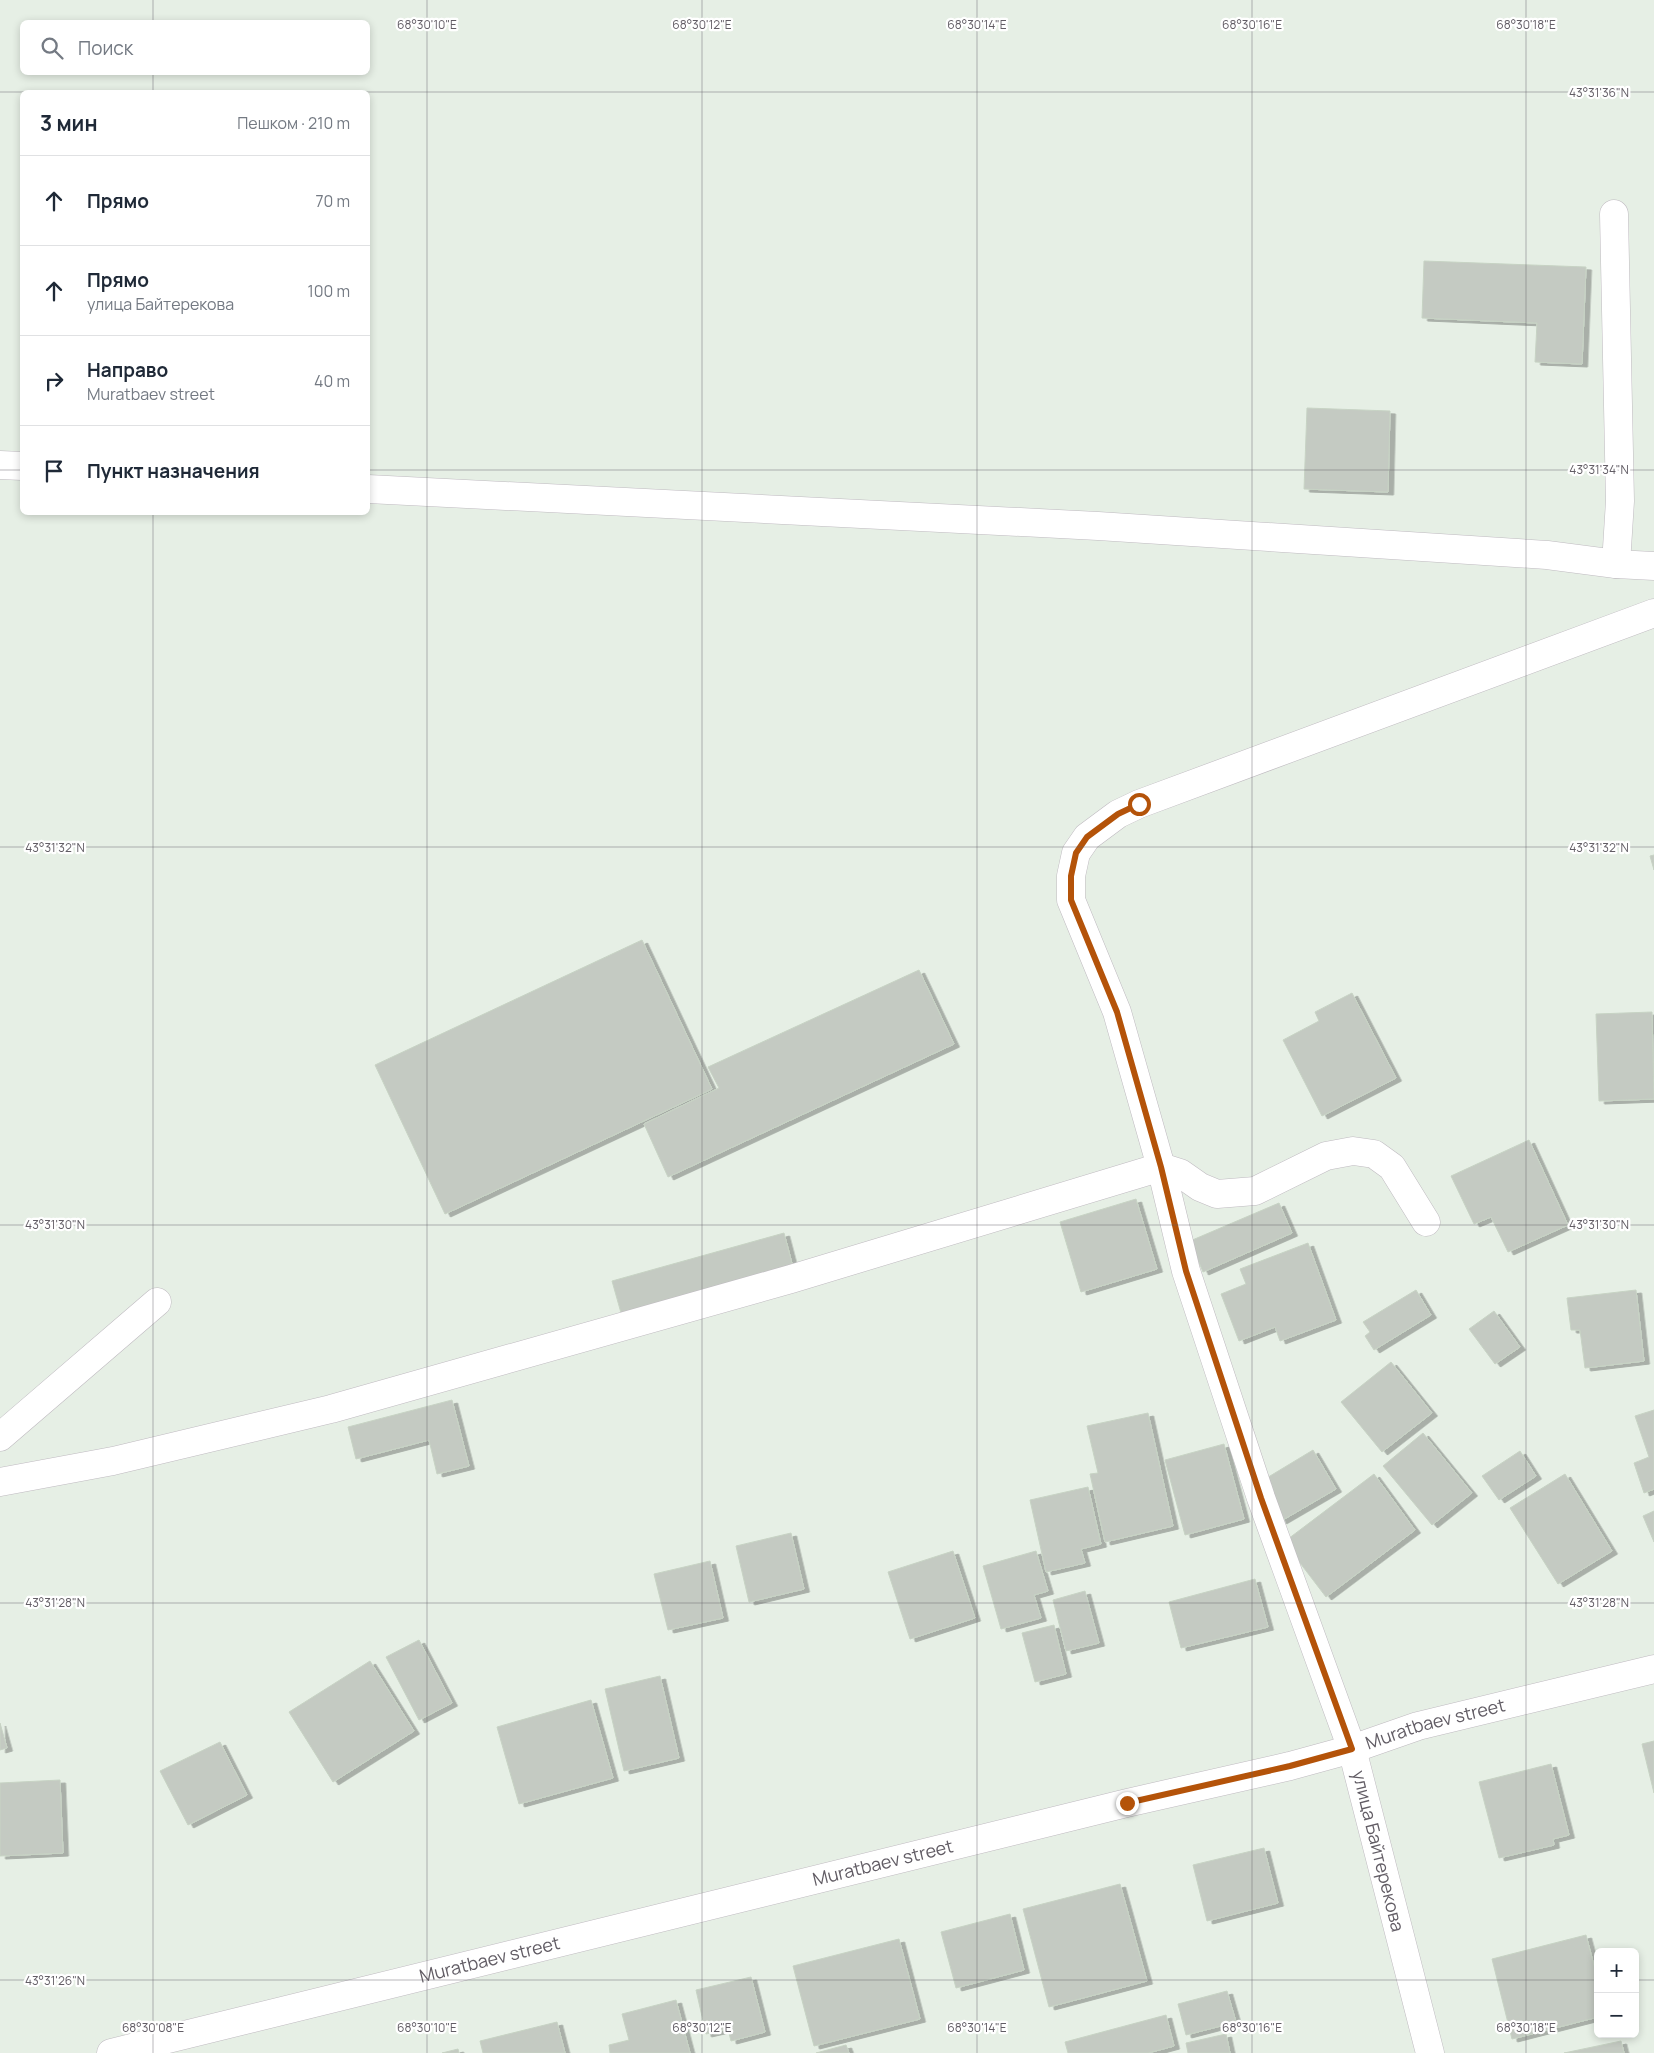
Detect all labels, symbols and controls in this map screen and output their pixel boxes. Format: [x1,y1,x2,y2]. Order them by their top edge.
text: 68°30'10"E [397,16,457,33]
text: 68°30'12"E [672,16,732,33]
text: 68°30'14"E [947,16,1007,33]
text: 68°30'16"E [1222,16,1282,33]
text: 68°30'18"E [1496,16,1556,33]
search box [20,20,370,75]
icon: search [38,34,66,62]
text: Поиск [78,35,133,61]
text: 43°31'36"N [1569,84,1629,101]
text: 3 мин [40,109,97,137]
text: Пешком · 210 m [237,112,350,134]
icon: ahead [40,187,68,215]
text: Прямо [87,188,149,214]
text: 70 m [315,190,350,212]
text: Прямо [87,267,149,293]
icon: ahead [40,277,68,305]
text: 100 m [307,280,350,302]
text: улица Байтерекова [87,293,234,315]
text: Направо [87,357,168,383]
icon: right [40,367,68,395]
text: 40 m [314,370,350,392]
text: Muratbaev street [87,383,215,405]
icon: arrive [40,457,68,485]
text: Пункт назначения [87,458,260,484]
text: 43°31'34"N [1569,461,1629,478]
route start [1128,793,1151,816]
text: 43°31'32"N [25,839,85,856]
text: 43°31'32"N [1569,839,1629,856]
text: 43°31'30"N [25,1216,85,1233]
text: 43°31'30"N [1569,1216,1629,1233]
text: 43°31'28"N [25,1594,85,1611]
text: 43°31'28"N [1569,1594,1629,1611]
street label: Muratbaev street [1362,1692,1507,1754]
street label: улица Байтерекова [1347,1768,1411,1934]
route end [1116,1792,1139,1815]
street label: Muratbaev street [810,1833,956,1891]
street label: Muratbaev street [417,1930,562,1988]
map controls [1594,1948,1639,2038]
button: + [1594,1948,1639,1993]
text: 43°31'26"N [25,1972,85,1989]
button: − [1594,1993,1639,2038]
text: 68°30'08"E [122,2019,184,2036]
text: 68°30'10"E [397,2019,457,2036]
text: 68°30'12"E [672,2019,732,2036]
text: 68°30'14"E [947,2019,1007,2036]
text: 68°30'16"E [1222,2019,1282,2036]
text: 68°30'18"E [1496,2019,1556,2036]

